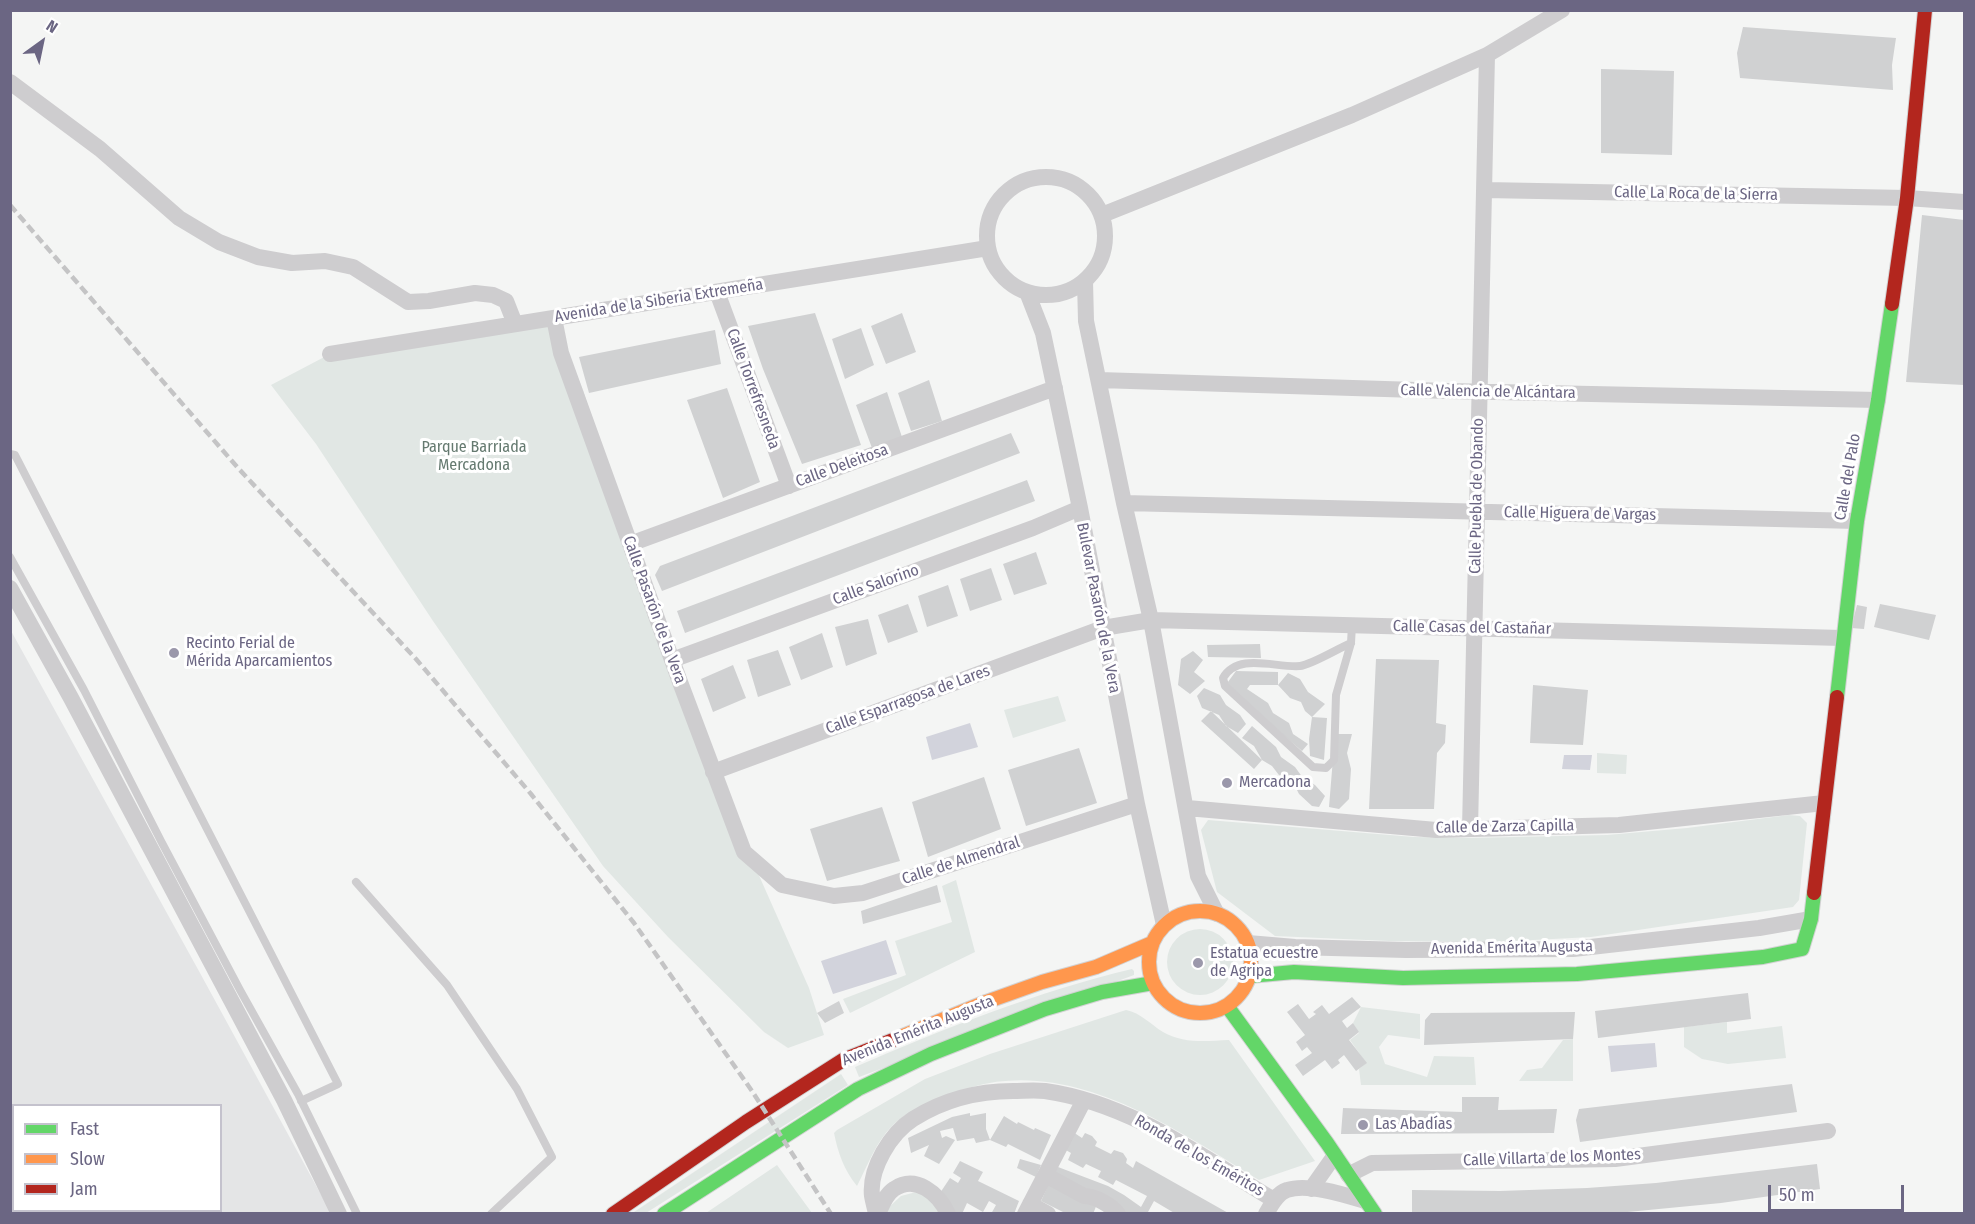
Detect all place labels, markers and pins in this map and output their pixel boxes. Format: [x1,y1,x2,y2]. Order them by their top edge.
place label: Recinto Ferial de Mérida Aparcamientos [186,634,332,672]
marker: Recinto Ferial de Mérida Aparcamientos [167,646,181,660]
place label: Mercadona [1239,773,1311,793]
marker: Mercadona [1220,776,1234,790]
place label: Estatua ecuestre de Agripa [1210,944,1318,982]
marker: Estatua ecuestre de Agripa [1191,956,1205,970]
place label: Las Abadías [1375,1115,1452,1135]
marker: Las Abadías [1356,1118,1370,1132]

